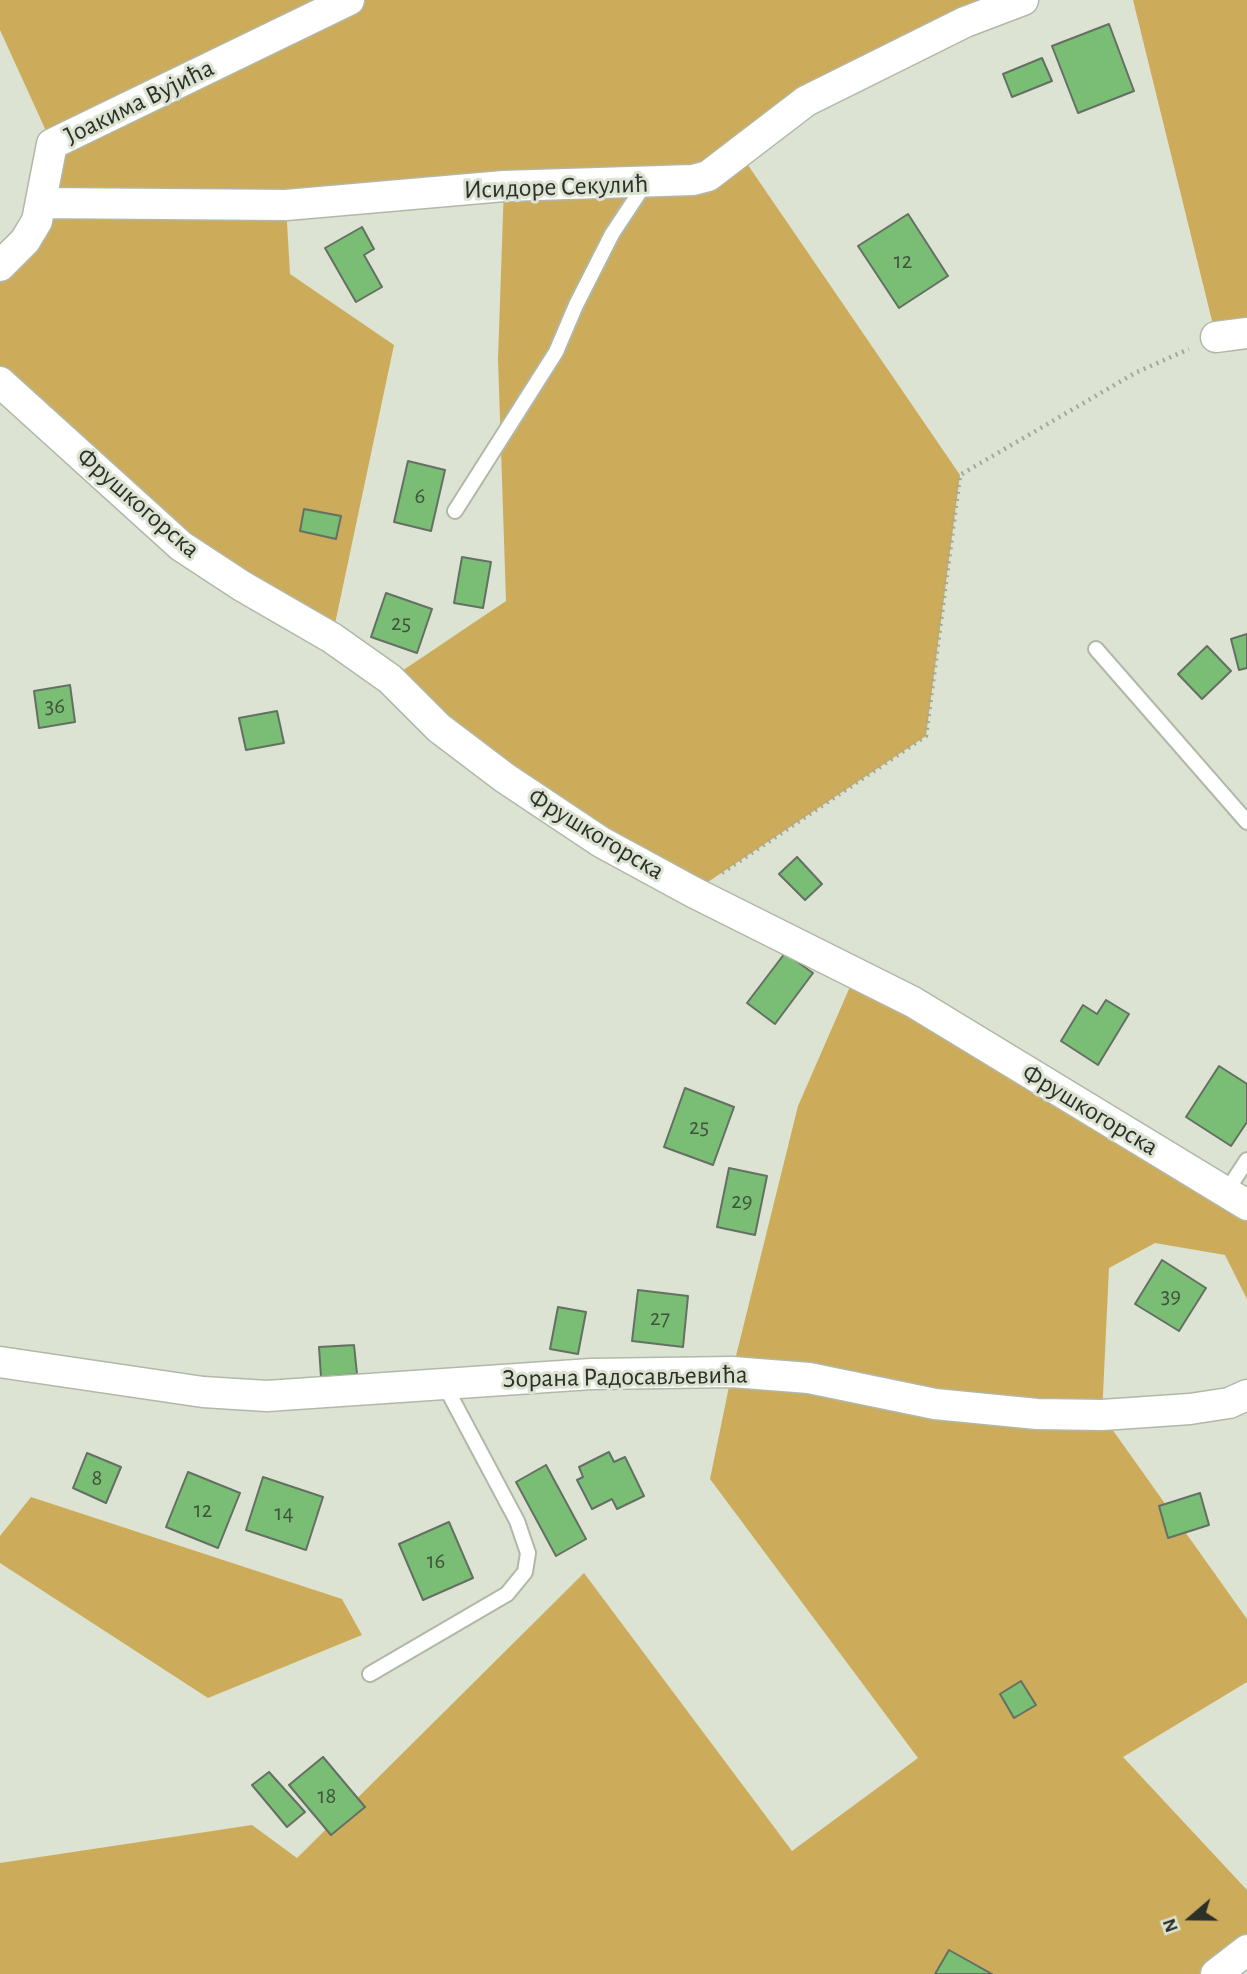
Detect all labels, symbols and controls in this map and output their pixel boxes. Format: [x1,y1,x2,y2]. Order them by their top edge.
street label: Јоакима Вујића [59,52,219,152]
street label: Исидоре Секулић [463,168,649,206]
house number: 12 [894,247,912,275]
street label: Фрушкогорска [70,441,206,565]
house number: 6 [415,482,425,510]
house number: 25 [391,609,411,637]
house number: 36 [45,692,65,720]
street label: Фрушкогорска [522,781,670,887]
street label: Фрушкогорска [1016,1057,1164,1163]
house number: 25 [689,1113,709,1141]
house number: 29 [731,1187,753,1215]
house number: 39 [1161,1282,1181,1310]
house number: 27 [650,1304,670,1332]
street label: Зорана Радосављевића [502,1359,748,1395]
house number: 8 [92,1464,102,1492]
house number: 12 [194,1496,212,1524]
house number: 14 [275,1499,293,1527]
house number: 16 [427,1547,445,1575]
house number: 18 [318,1782,336,1810]
north arrow [1156,1883,1226,1953]
text: N [1160,1916,1182,1935]

